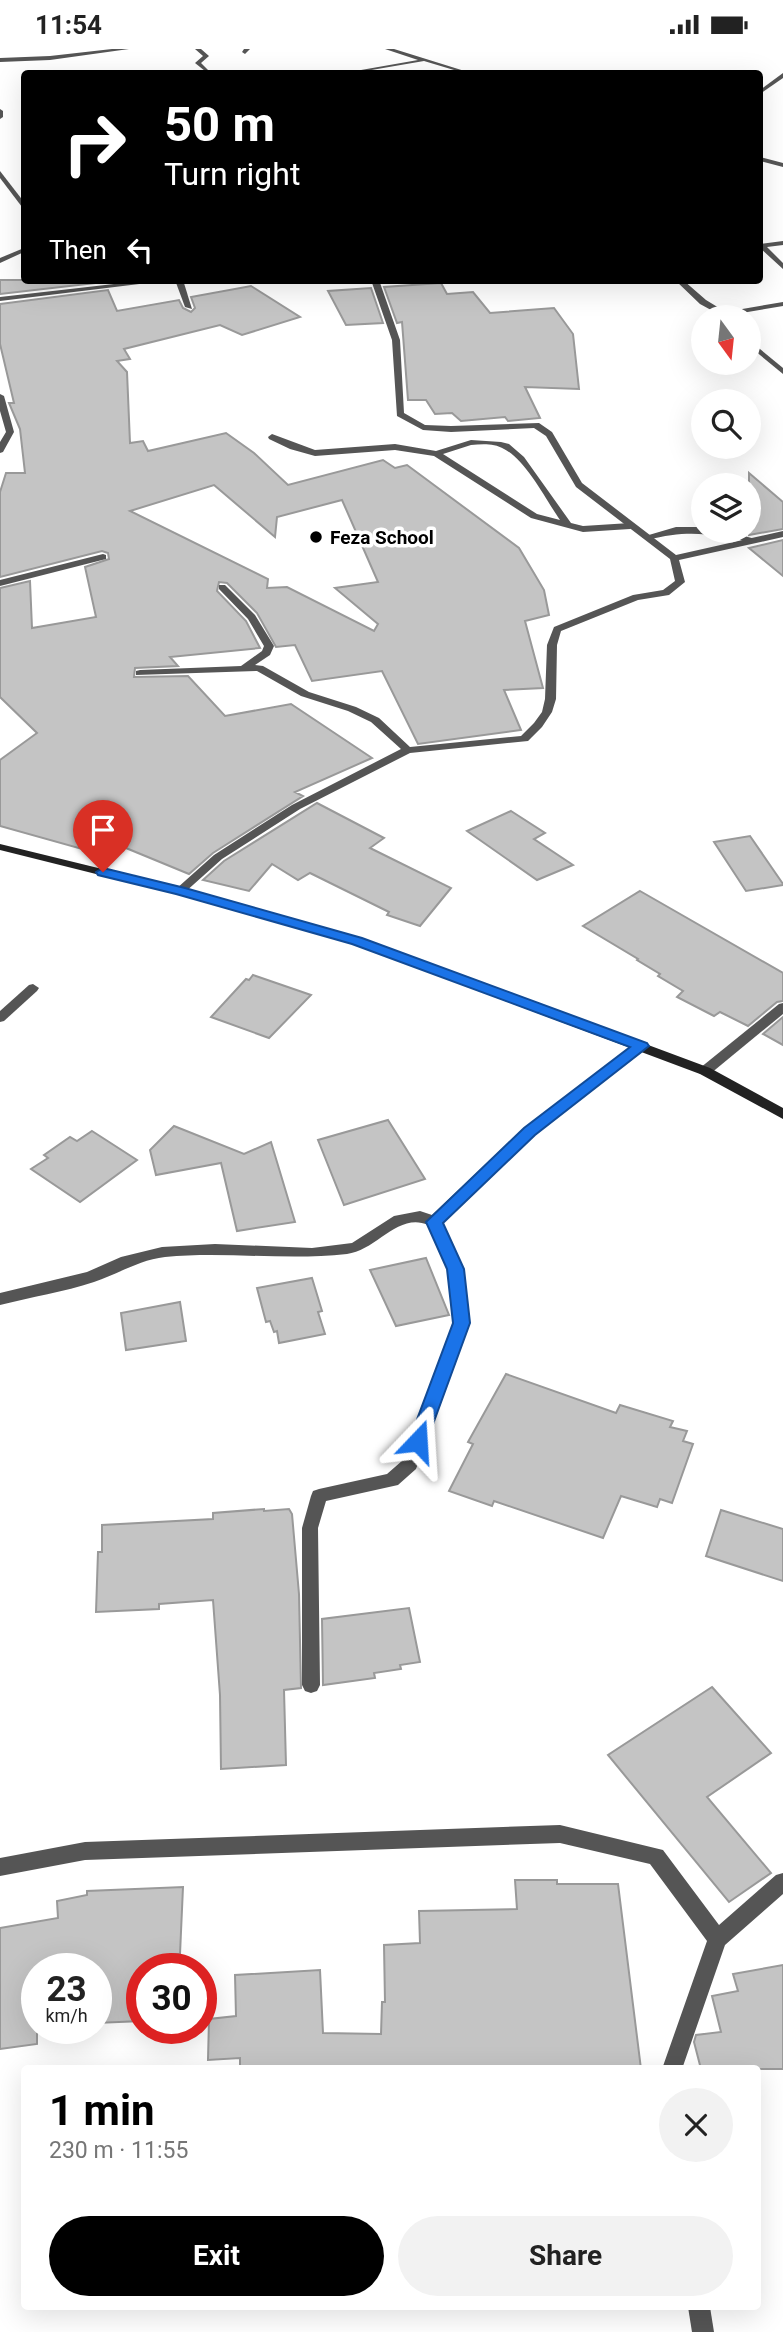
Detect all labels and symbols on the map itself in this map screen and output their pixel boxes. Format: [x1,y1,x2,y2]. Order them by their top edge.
north arrow [691,305,761,375]
place label: Feza School [330,526,434,549]
marker: Feza School [308,529,324,545]
pin [73,800,133,872]
position arrow [381,1404,455,1478]
speed limit sign: 30 [126,1953,217,2044]

